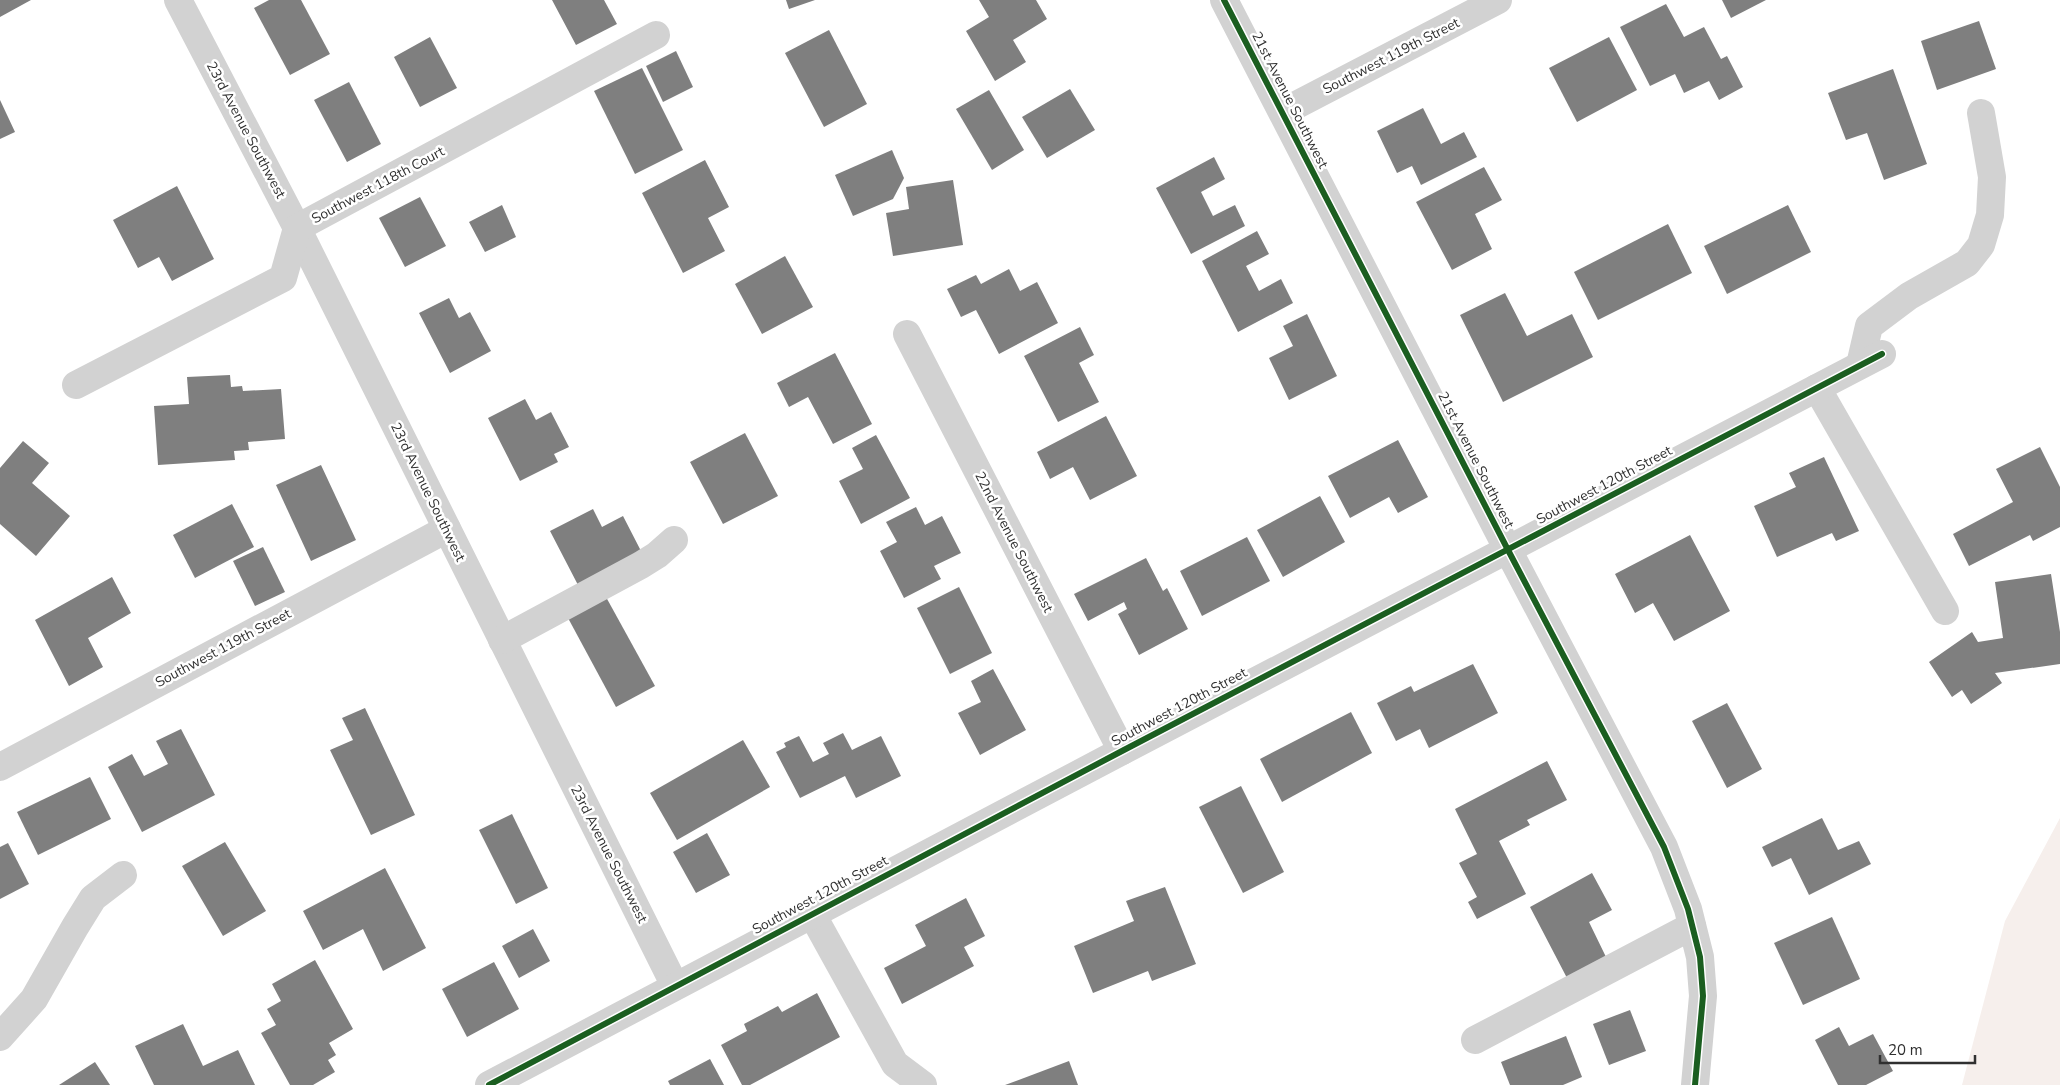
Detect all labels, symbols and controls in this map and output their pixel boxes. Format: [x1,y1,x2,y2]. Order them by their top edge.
street label: Southwest 119th Street [1319,13,1463,99]
street label: 21st Avenue Southwest [1247,28,1333,172]
street label: 23rd Avenue Southwest [202,58,290,202]
street label: Southwest 118th Court [308,142,448,228]
street label: 21st Avenue Southwest [1433,388,1519,532]
street label: 23rd Avenue Southwest [386,419,470,565]
street label: Southwest 120th Street [1533,441,1675,529]
street label: 22nd Avenue Southwest [970,468,1058,616]
street label: Southwest 119th Street [152,604,294,692]
street label: Southwest 120th Street [1108,663,1250,751]
street label: 23rd Avenue Southwest [566,782,652,926]
street label: Southwest 120th Street [749,851,891,939]
scale bar [1880,1032,1975,1064]
text: 20 m [1888,1040,1923,1060]

